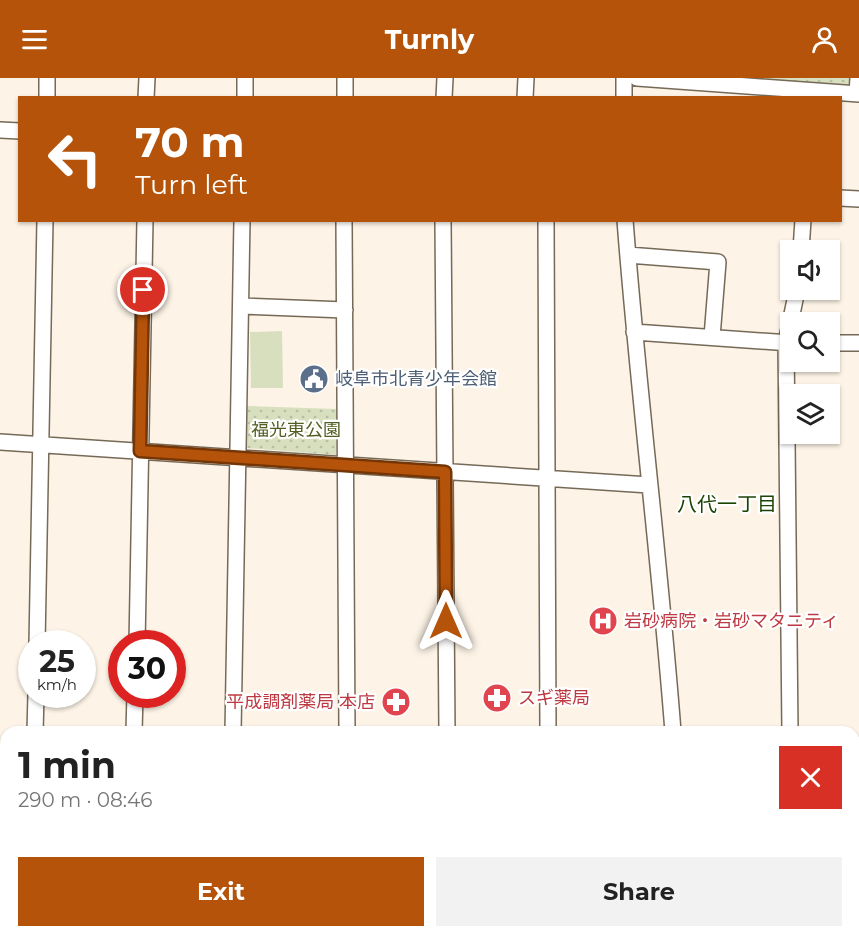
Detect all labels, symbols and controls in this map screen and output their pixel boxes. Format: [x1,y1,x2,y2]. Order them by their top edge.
icon: menu [18,23,51,56]
text: Turnly [385,23,474,56]
icon: person [808,23,841,56]
text: 70 m [135,116,245,168]
icon: left [36,120,114,198]
text: Turn left [135,168,248,201]
map controls [780,240,840,444]
button: sound [780,240,840,300]
pin [117,264,168,315]
icon: arrive [126,273,159,306]
button: search [780,312,840,372]
public building icon: 岐阜市北青少年会館 [298,363,330,395]
place label: 岐阜市北青少年会館 [335,368,497,390]
button: layers [780,384,840,444]
park label: 福光東公園 [251,419,341,441]
district label: 八代一丁目 [677,492,777,516]
position arrow [414,589,478,653]
hospital icon: 岩砂病院・岩砂マタニティ [587,605,619,637]
place label: 岩砂病院・岩砂マタニティ [624,610,839,632]
speed limit sign: 30 [108,630,186,708]
text: 25 [39,643,75,680]
text: km/h [37,675,77,694]
pharmacy icon: スギ薬局 [481,682,513,714]
pharmacy icon: 平成調剤薬局 本店 [380,686,412,718]
place label: スギ薬局 [518,687,590,709]
place label: 平成調剤薬局 本店 [226,691,375,713]
text: 1 min [18,743,116,787]
button: close [779,746,842,809]
text: 290 m · 08:46 [18,788,152,812]
button: Exit [18,857,424,926]
button: Share [436,857,842,926]

